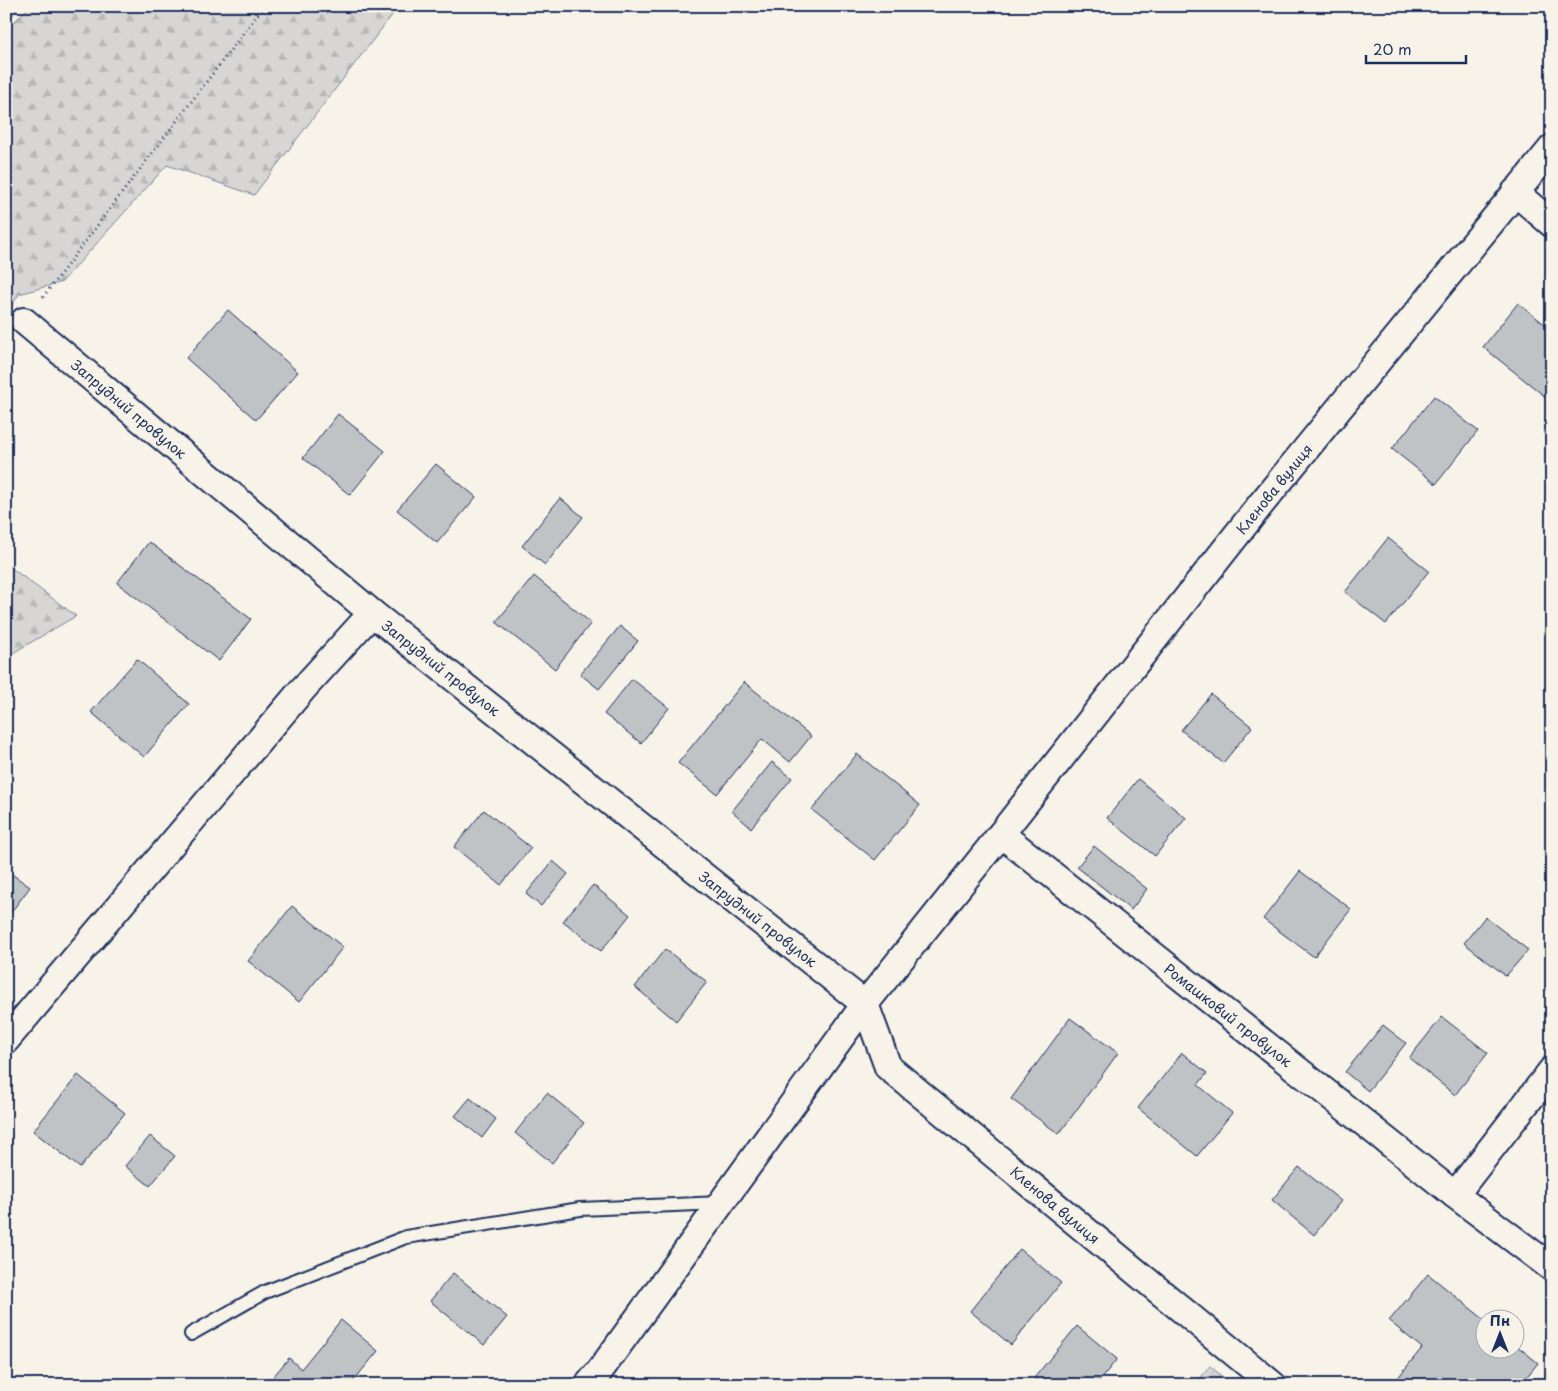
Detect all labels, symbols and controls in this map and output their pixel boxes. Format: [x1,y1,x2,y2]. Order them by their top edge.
scale bar [1366,32,1466,64]
text: 20 m [1373,37,1412,60]
street label: Запрудний провулок [67,354,192,464]
street label: Кленова вулиця [1231,439,1317,539]
street label: Запрудний провулок [378,615,505,721]
street label: Запрудний провулок [695,866,822,972]
street label: Ромашковий провулок [1160,958,1297,1072]
street label: Кленова вулиця [1006,1161,1104,1249]
north arrow [1476,1308,1526,1358]
text: Пн [1490,1310,1510,1331]

